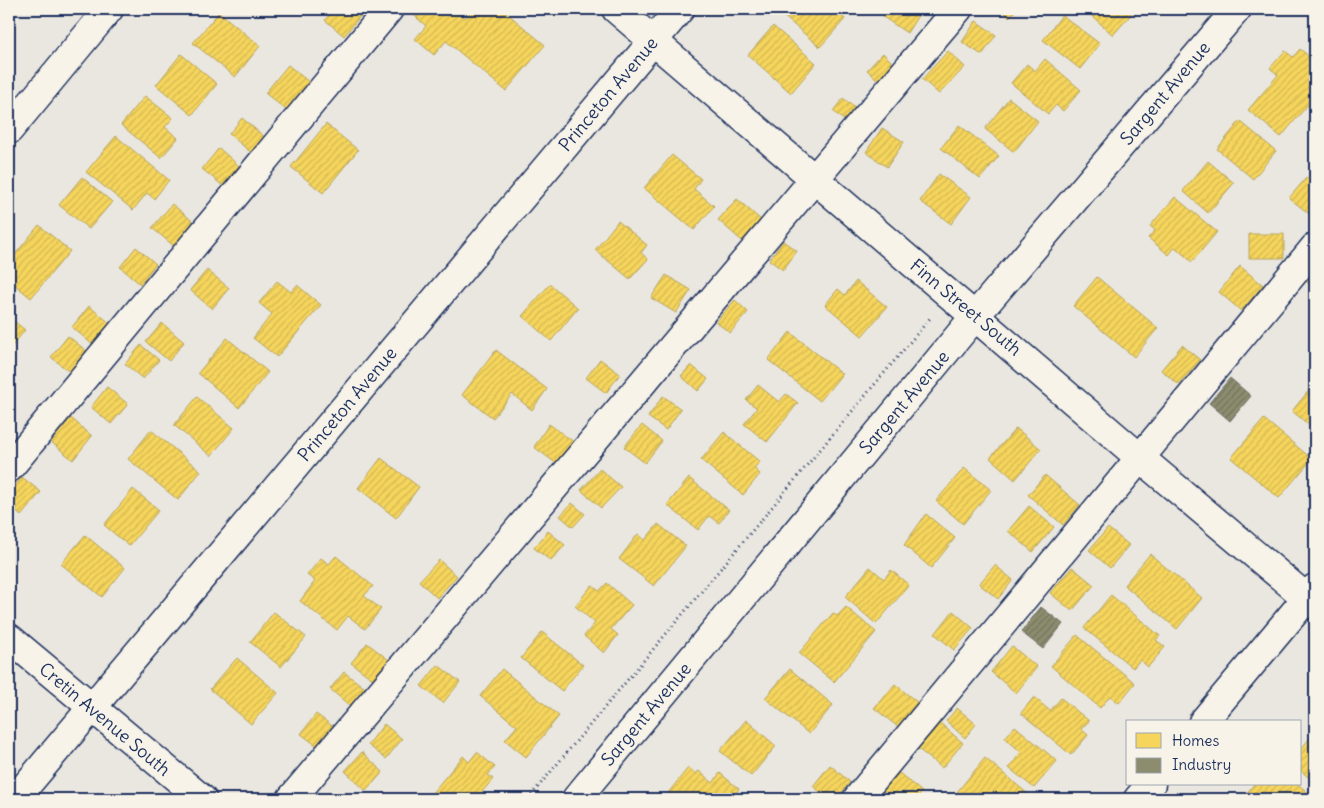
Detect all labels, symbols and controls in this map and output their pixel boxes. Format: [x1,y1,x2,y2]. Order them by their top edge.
street label: Princeton Avenue [553,32,663,156]
street label: Sargent Avenue [1115,37,1215,149]
street label: Finn Street South [905,254,1027,360]
street label: Princeton Avenue [292,342,402,466]
street label: Sargent Avenue [854,346,954,458]
street label: Cretin Avenue South [34,657,176,781]
street label: Sargent Avenue [596,658,696,770]
legend [1126,720,1302,786]
text: Homes [1172,731,1219,750]
text: Industry [1172,755,1231,774]

